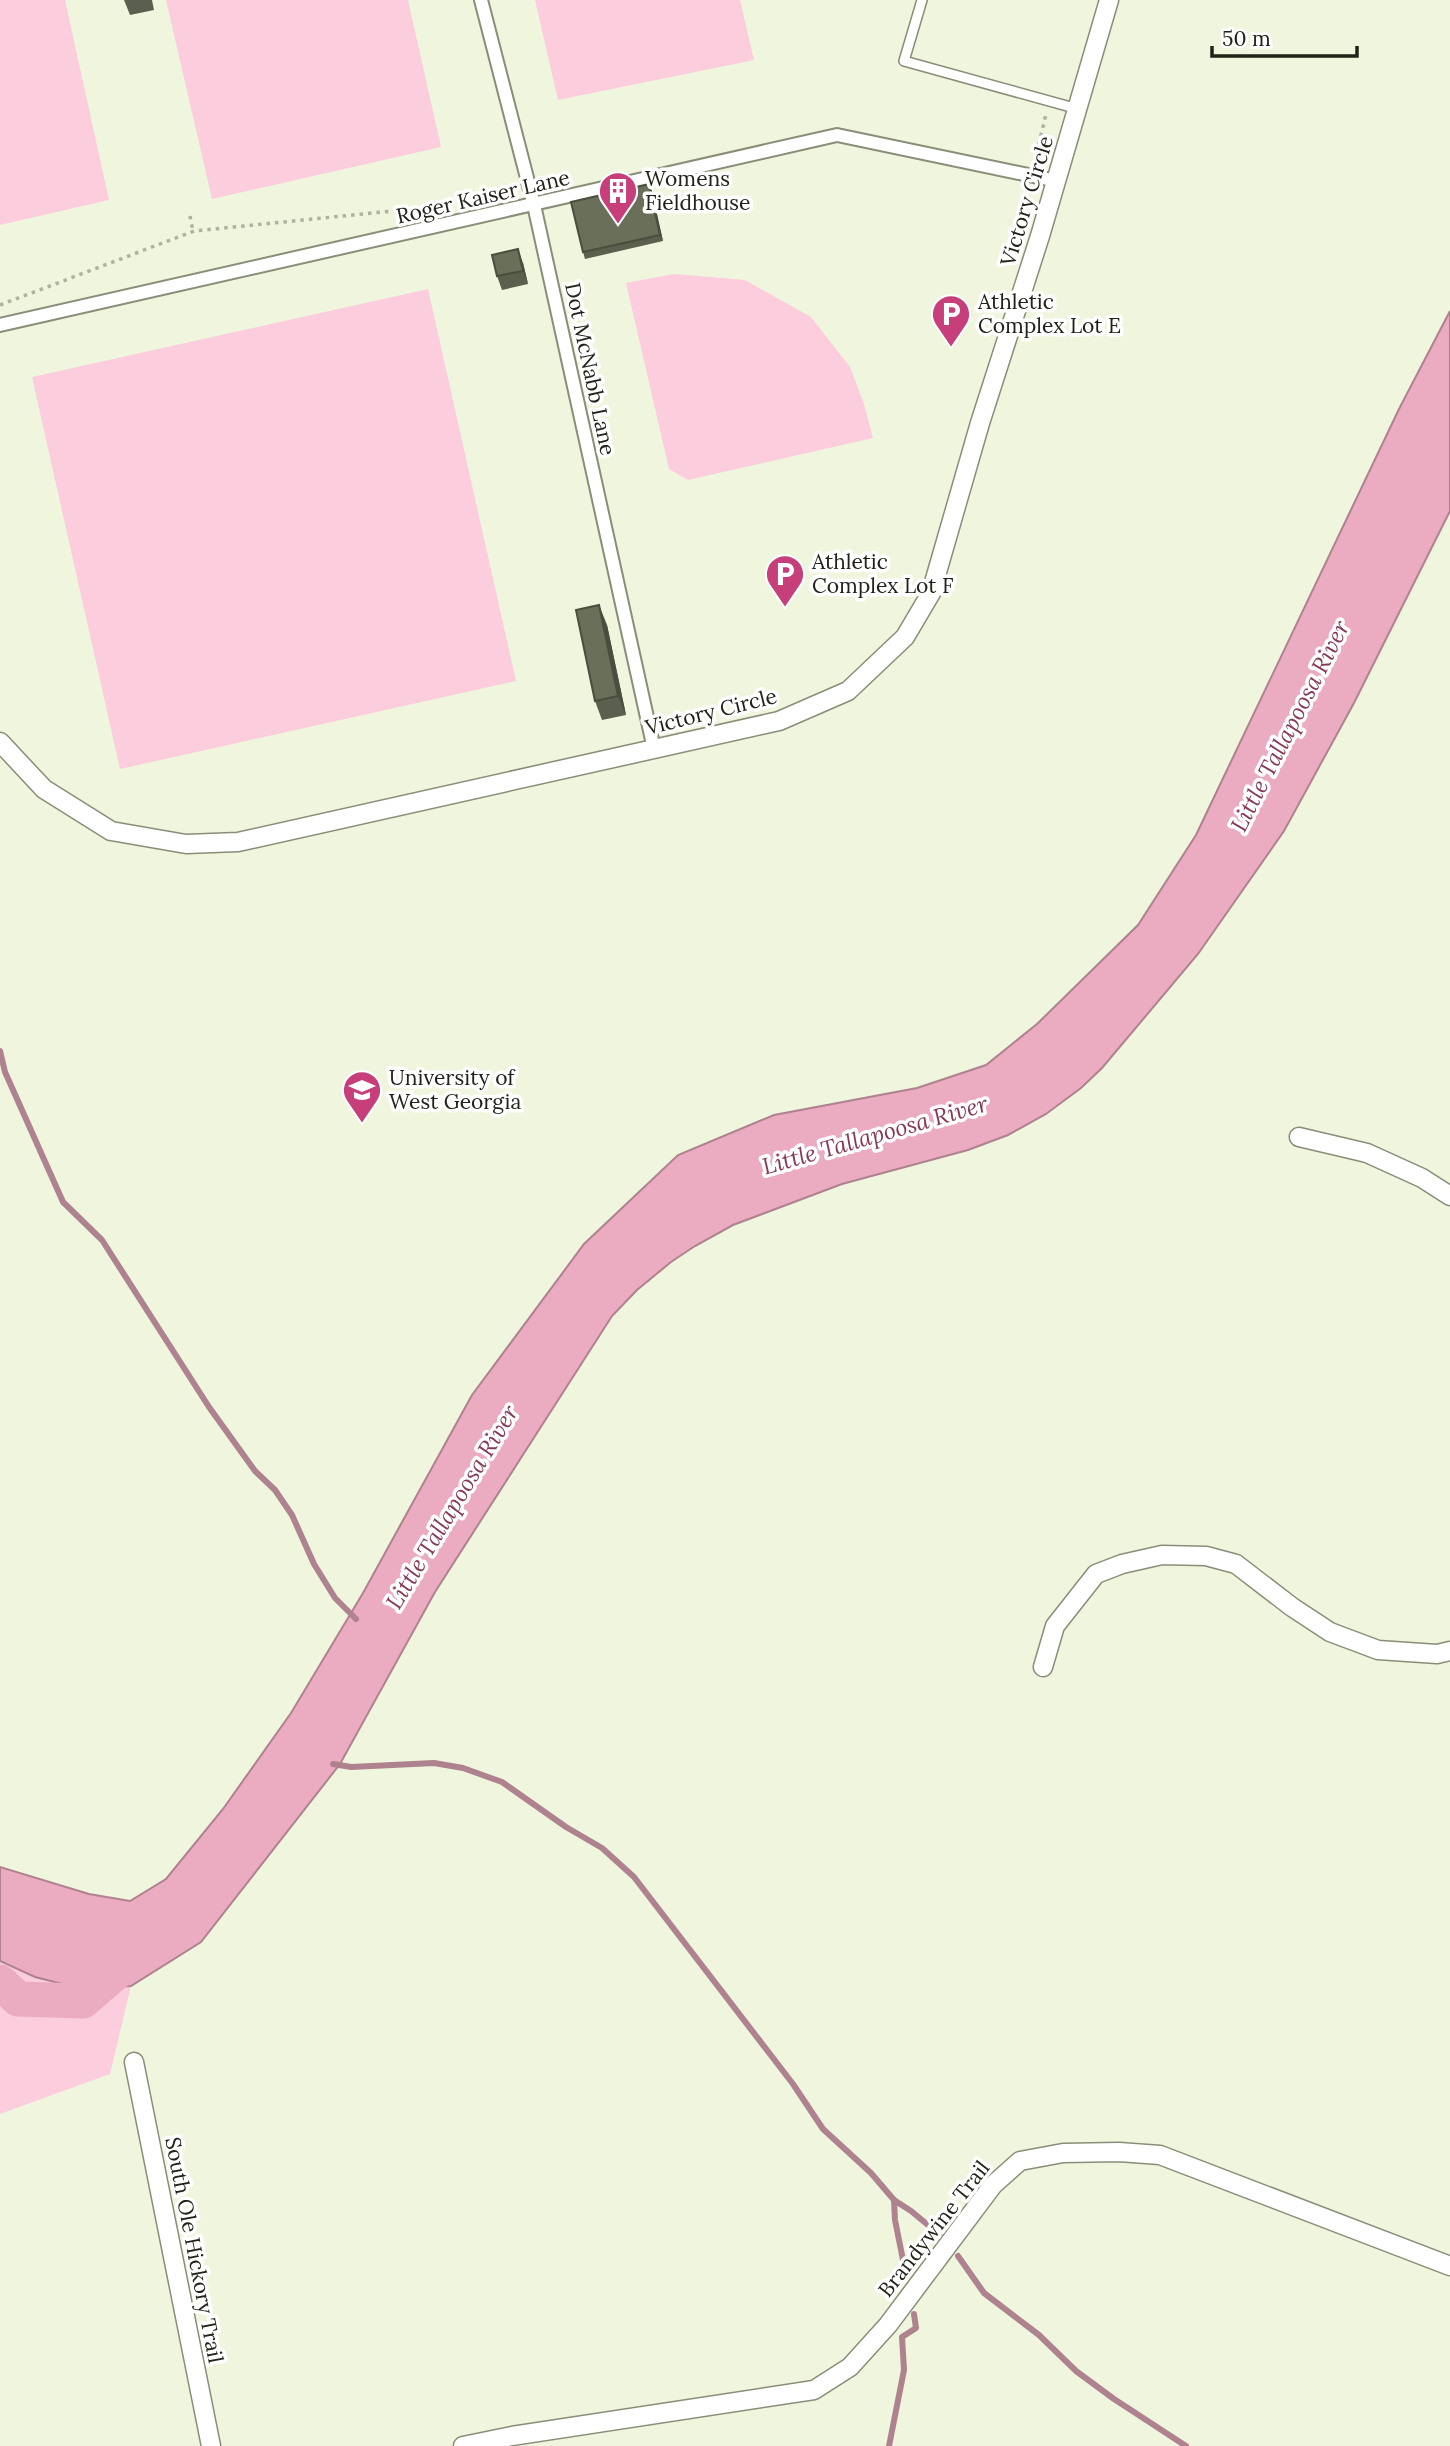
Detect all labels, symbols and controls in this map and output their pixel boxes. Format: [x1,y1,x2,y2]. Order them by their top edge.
scale bar [1212,14,1357,58]
text: 50 m [1222,25,1271,52]
street label: Victory Circle [994,133,1059,270]
street label: Roger Kaiser Lane [394,163,572,230]
place label: Womens Fieldhouse [645,165,750,216]
building icon: Womens Fieldhouse [597,170,639,225]
street label: Dot McNabb Lane [559,280,622,458]
place label: Athletic Complex Lot E [977,288,1121,339]
parking icon: Athletic Complex Lot E [930,293,972,348]
place label: Athletic Complex Lot F [811,548,954,599]
parking icon: Athletic Complex Lot F [764,553,806,608]
water label: Little Tallapoosa River [1224,615,1356,836]
street label: Victory Circle [641,682,779,741]
place label: University of West Georgia [389,1064,521,1115]
school or university icon: University of West Georgia [341,1069,383,1124]
water label: Little Tallapoosa River [759,1088,991,1181]
water label: Little Tallapoosa River [379,1399,524,1614]
street label: South Ole Hickory Trail [159,2135,230,2365]
street label: Brandywine Trail [872,2155,995,2302]

